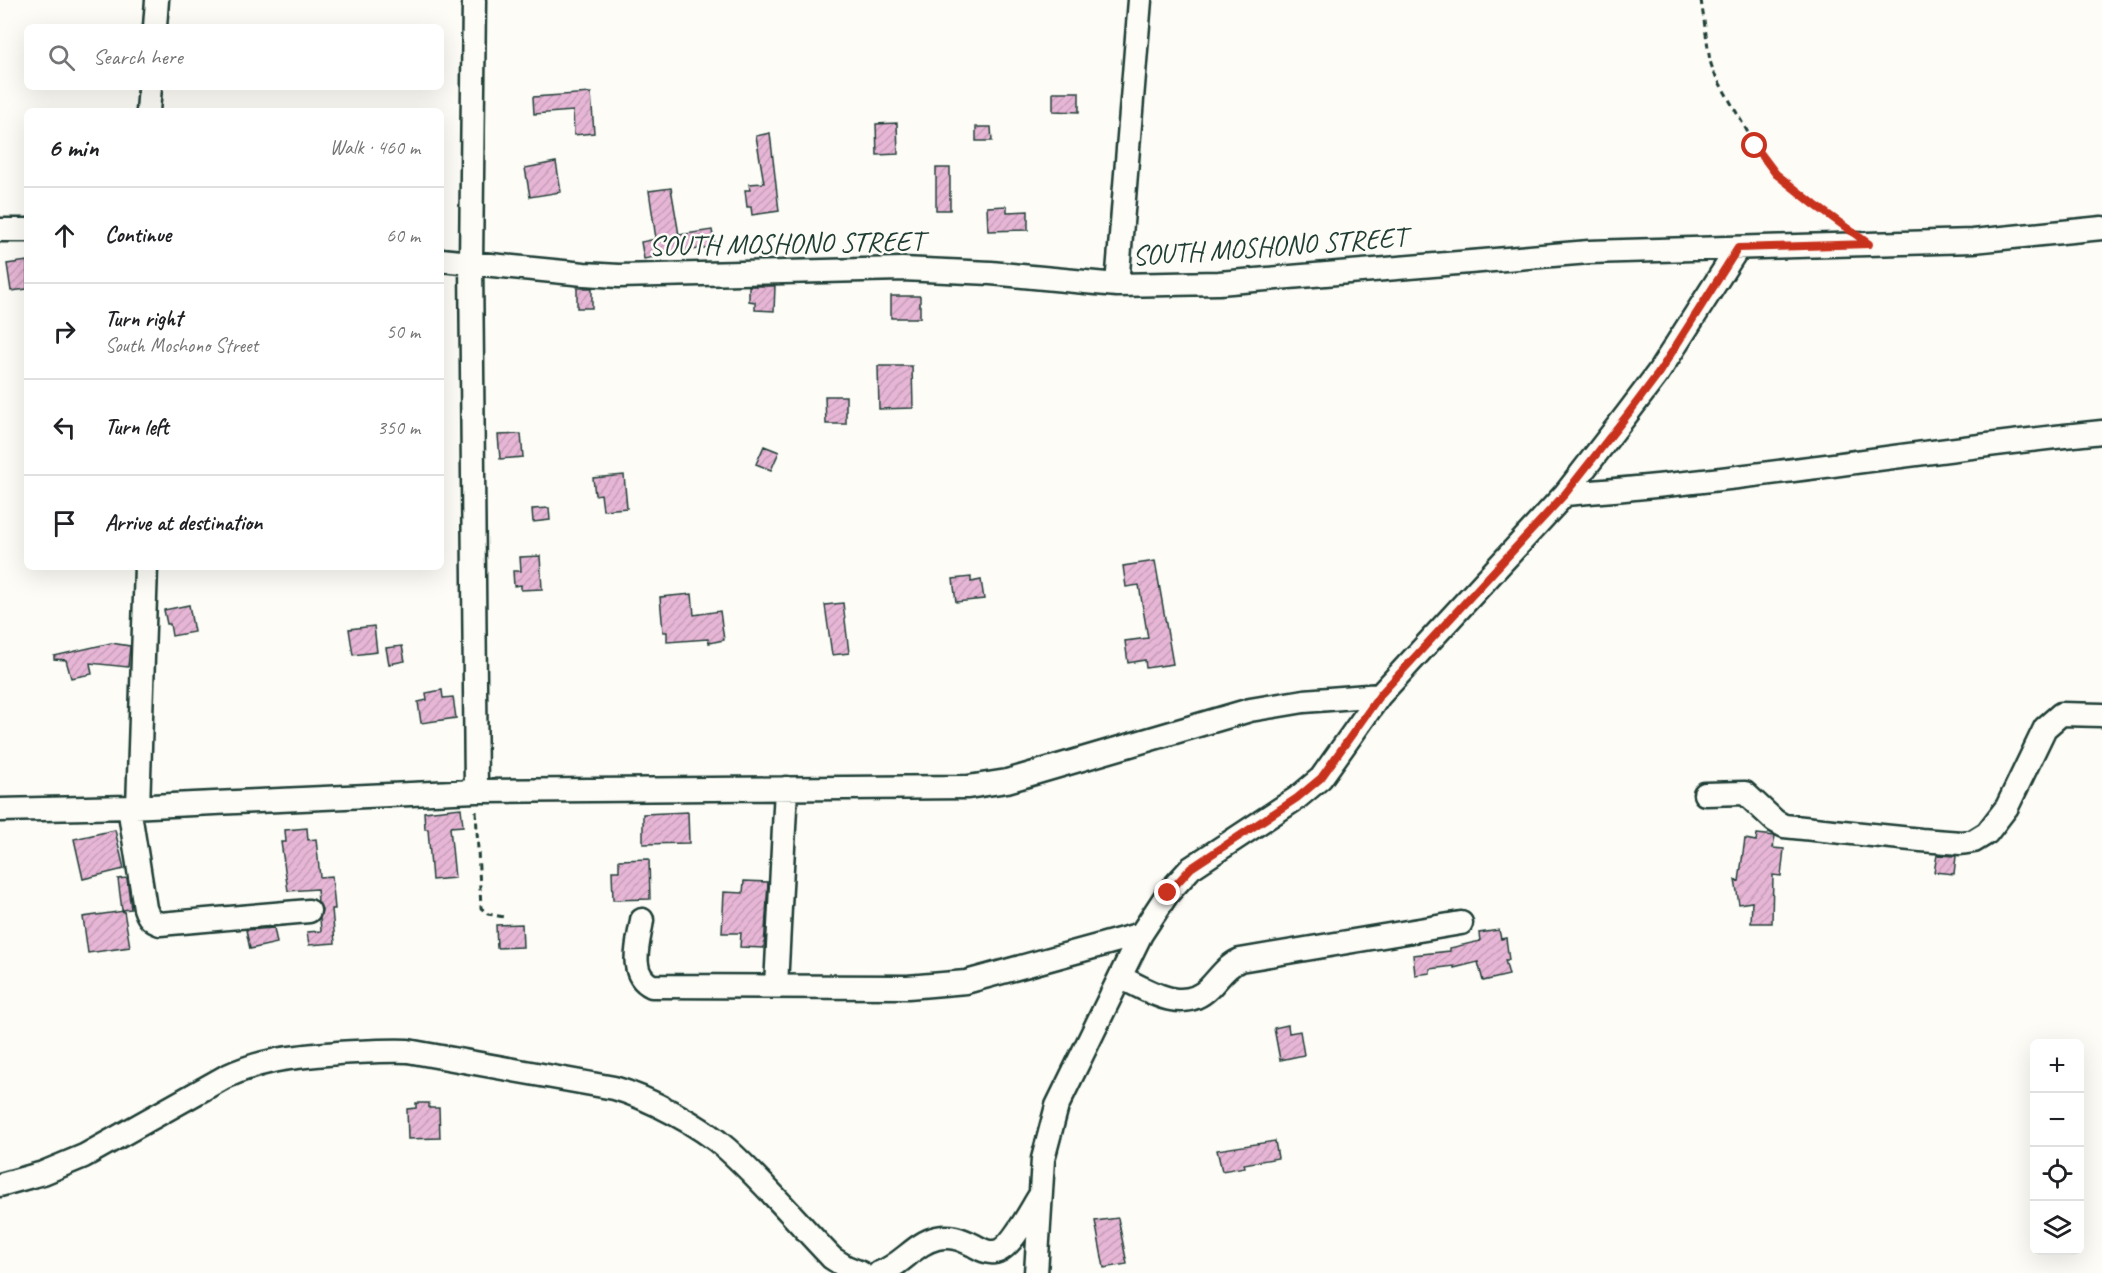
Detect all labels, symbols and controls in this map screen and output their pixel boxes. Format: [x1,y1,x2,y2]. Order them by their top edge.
search box [24,24,444,90]
icon: search [45,41,78,74]
text: Search here [93,43,183,71]
text: 6 min [48,131,98,164]
route start [1741,132,1767,158]
text: Walk · 460 m [330,135,420,160]
street label: SOUTH MOSHONO STREET [1131,218,1414,273]
icon: ahead [48,219,81,252]
text: Continue [105,221,171,249]
text: 60 m [386,223,420,248]
street label: SOUTH MOSHONO STREET [649,223,931,263]
text: Turn right [105,305,182,333]
icon: right [48,315,81,348]
text: 50 m [386,319,420,344]
text: South Moshono Street [105,333,258,358]
icon: left [48,411,81,444]
text: Turn left [105,413,169,441]
text: 350 m [377,415,420,440]
icon: arrive [48,507,81,540]
text: Arrive at destination [105,509,262,537]
route end [1154,879,1180,905]
map controls [2030,1039,2084,1255]
button: + [2030,1039,2084,1093]
button: − [2030,1093,2084,1147]
button: locate [2030,1147,2084,1201]
button: layers [2030,1201,2084,1255]

